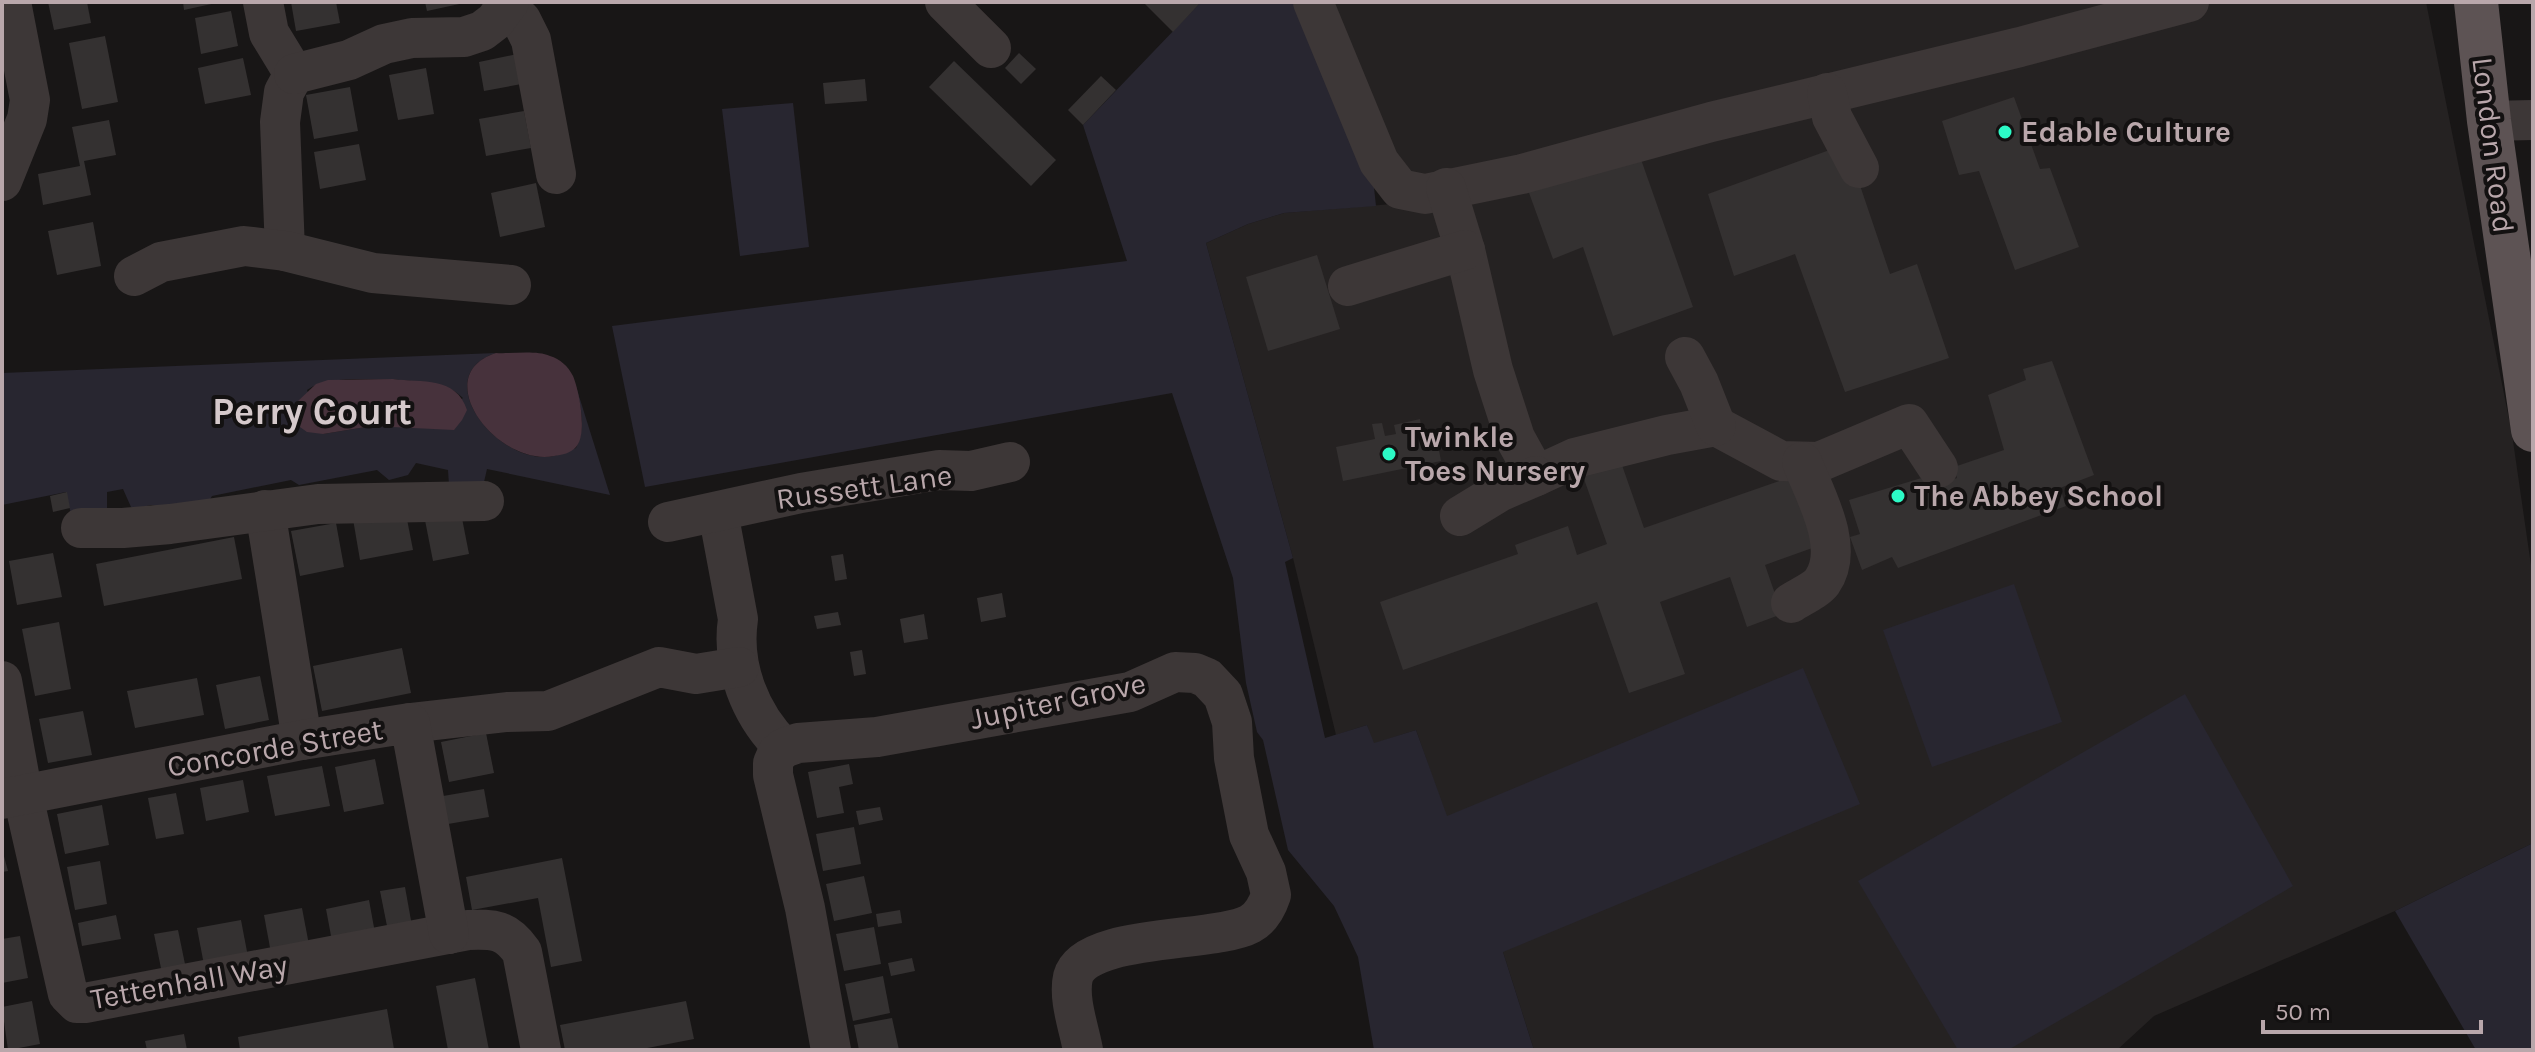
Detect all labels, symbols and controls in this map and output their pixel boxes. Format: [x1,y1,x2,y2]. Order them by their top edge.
street label: London Road [2464,55,2522,235]
place label: Edable Culture [2021,114,2231,150]
marker: Edable Culture [1996,123,2014,141]
district label: Perry Court [212,389,412,434]
place label: Twinkle Toes Nursery [1405,419,1585,489]
marker: Twinkle Toes Nursery [1380,445,1398,463]
street label: Russett Lane [774,457,954,517]
place label: The Abbey School [1914,478,2163,514]
marker: The Abbey School [1889,487,1907,505]
street label: Jupiter Grove [967,665,1149,737]
street label: Concorde Street [164,711,386,785]
street label: Tettenhall Way [88,947,290,1017]
scale bar [2263,984,2481,1034]
text: 50 m [2275,998,2331,1026]

